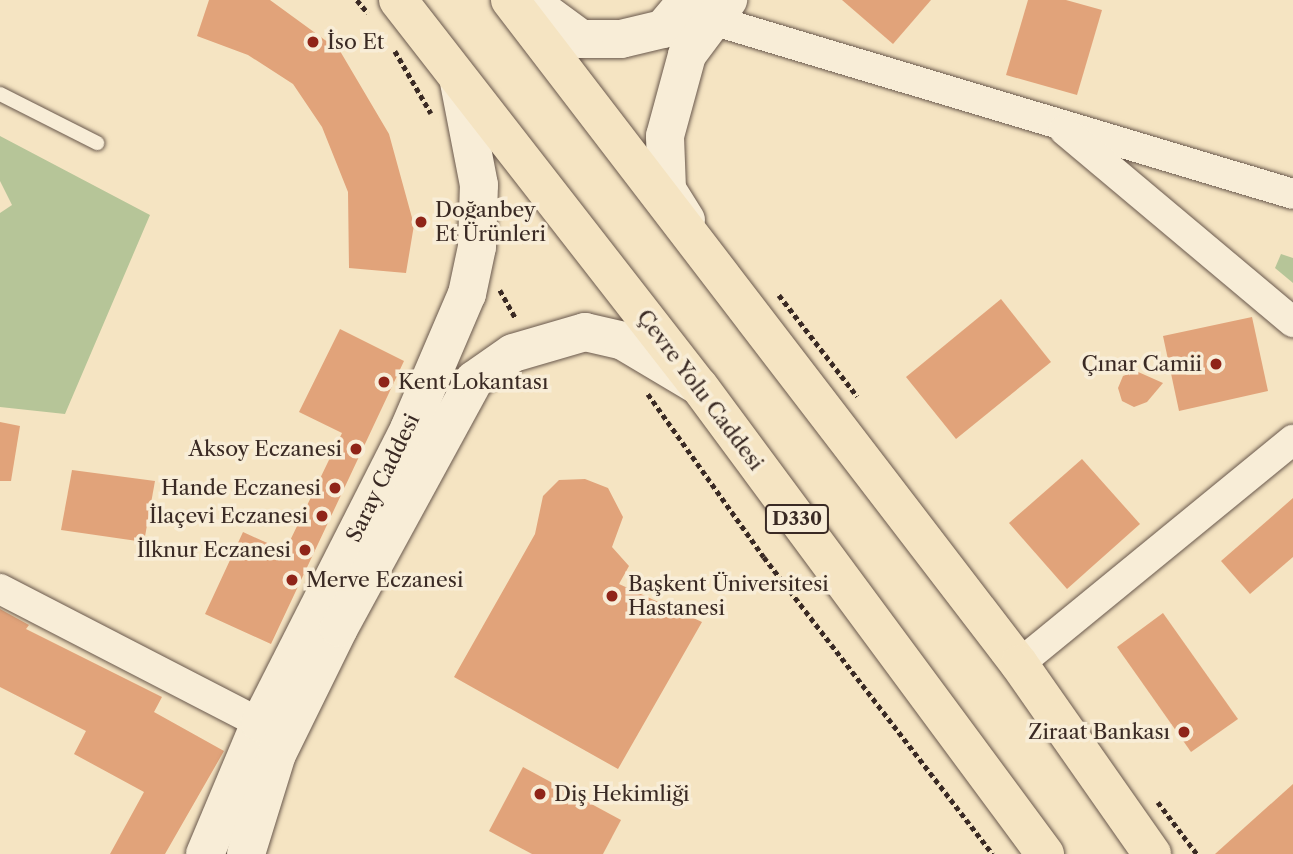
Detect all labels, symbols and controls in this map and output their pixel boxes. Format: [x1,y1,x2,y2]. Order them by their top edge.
place label: İso Et [327,29,384,55]
marker: İso Et [305,34,321,50]
place label: Doğanbey Et Ürünleri [435,197,546,247]
marker: Doğanbey Et Ürünleri [413,214,429,230]
street label: Çevre Yolu Caddesi [631,305,769,475]
place label: Çınar Camii [1081,351,1202,377]
marker: Çınar Camii [1208,356,1224,372]
place label: Kent Lokantası [398,369,548,395]
marker: Kent Lokantası [376,374,392,390]
street label: Saray Caddesi [341,409,425,547]
place label: Aksoy Eczanesi [188,436,342,462]
marker: Aksoy Eczanesi [348,441,364,457]
place label: Hande Eczanesi [161,475,321,501]
marker: Hande Eczanesi [327,480,343,496]
place label: İlaçevi Eczanesi [149,503,308,529]
road number: D330 [764,504,830,534]
marker: İlaçevi Eczanesi [314,508,330,524]
place label: İlknur Eczanesi [136,537,291,563]
marker: İlknur Eczanesi [297,542,313,558]
place label: Merve Eczanesi [306,567,463,593]
place label: Başkent Üniversitesi Hastanesi [628,571,829,621]
marker: Merve Eczanesi [284,572,300,588]
marker: Başkent Üniversitesi Hastanesi [602,586,622,606]
place label: Ziraat Bankası [1028,719,1170,745]
marker: Ziraat Bankası [1176,724,1192,740]
place label: Diş Hekimliği [554,781,689,807]
marker: Diş Hekimliği [532,786,548,802]

